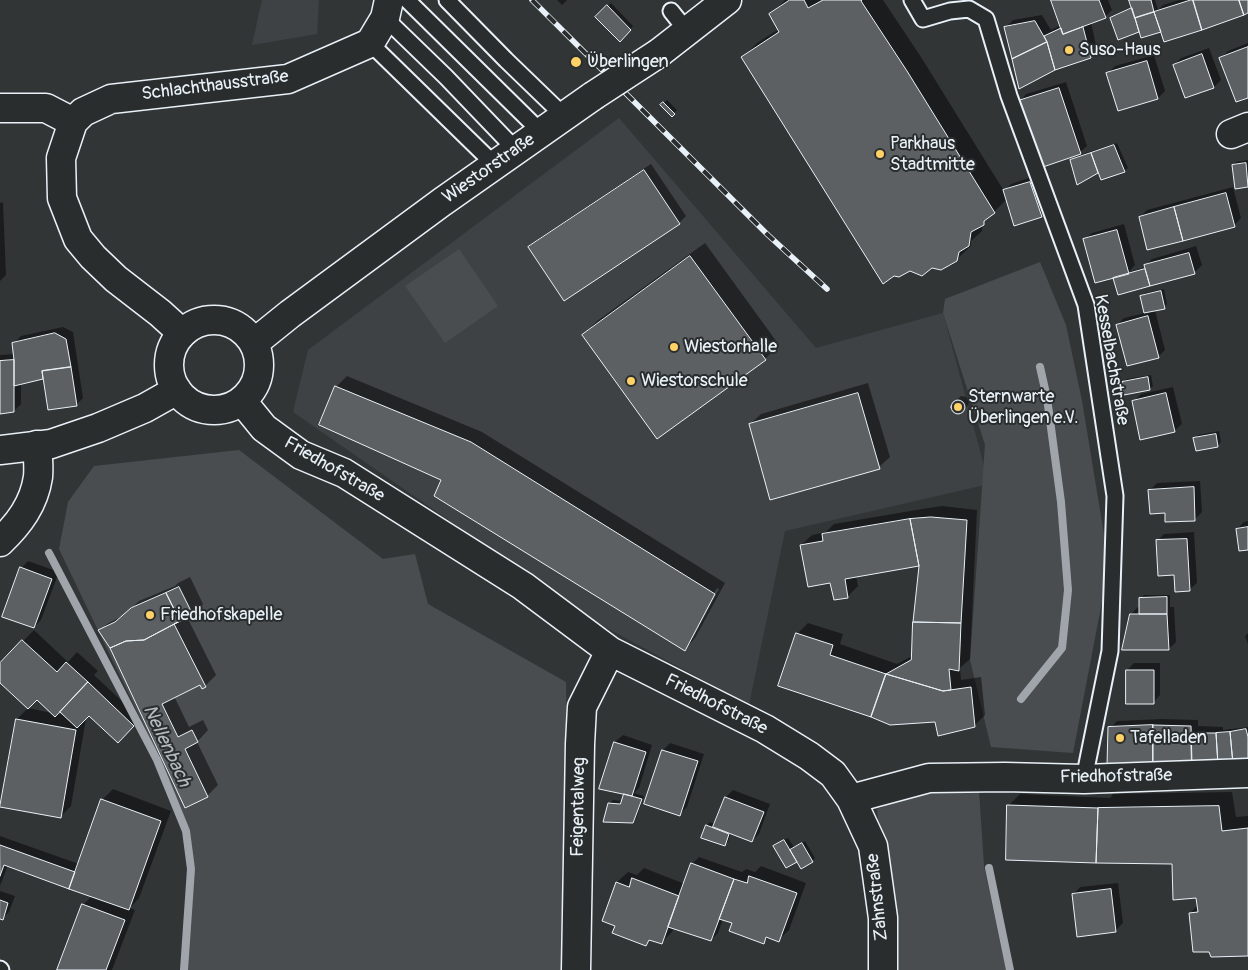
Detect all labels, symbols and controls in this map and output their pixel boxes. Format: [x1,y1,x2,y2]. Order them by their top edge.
place label: Suso-Haus [1079,39,1160,61]
marker: Suso-Haus [1063,44,1075,56]
place label: Überlingen [587,51,669,73]
marker: Überlingen [569,55,583,69]
street label: Schlachthausstraße [140,66,290,106]
street label: Wiestorstraße [439,129,539,209]
place label: Parkhaus Stadtmitte [890,133,975,176]
marker: Parkhaus Stadtmitte [874,148,886,160]
street label: Kesselbachstraße [1089,293,1133,427]
place label: Wiestorhalle [684,336,777,358]
marker: Wiestorhalle [668,341,680,353]
place label: Wiestorschule [641,370,748,392]
marker: Wiestorschule [625,375,637,387]
place label: Sternwarte Überlingen e.V. [968,386,1079,428]
marker: Sternwarte Überlingen e.V. [952,401,964,413]
street label: Friedhofstraße [280,433,388,507]
place label: Friedhofskapelle [160,604,282,626]
marker: Friedhofskapelle [144,609,156,621]
street label: Friedhofstraße [661,670,771,740]
water label: Nellenbach [137,701,195,791]
place label: Tafelladen [1130,727,1207,749]
marker: Tafelladen [1114,732,1126,744]
street label: Feigentalweg [567,757,591,857]
street label: Friedhofstraße [1060,765,1172,789]
street label: Zahnstraße [863,852,893,942]

